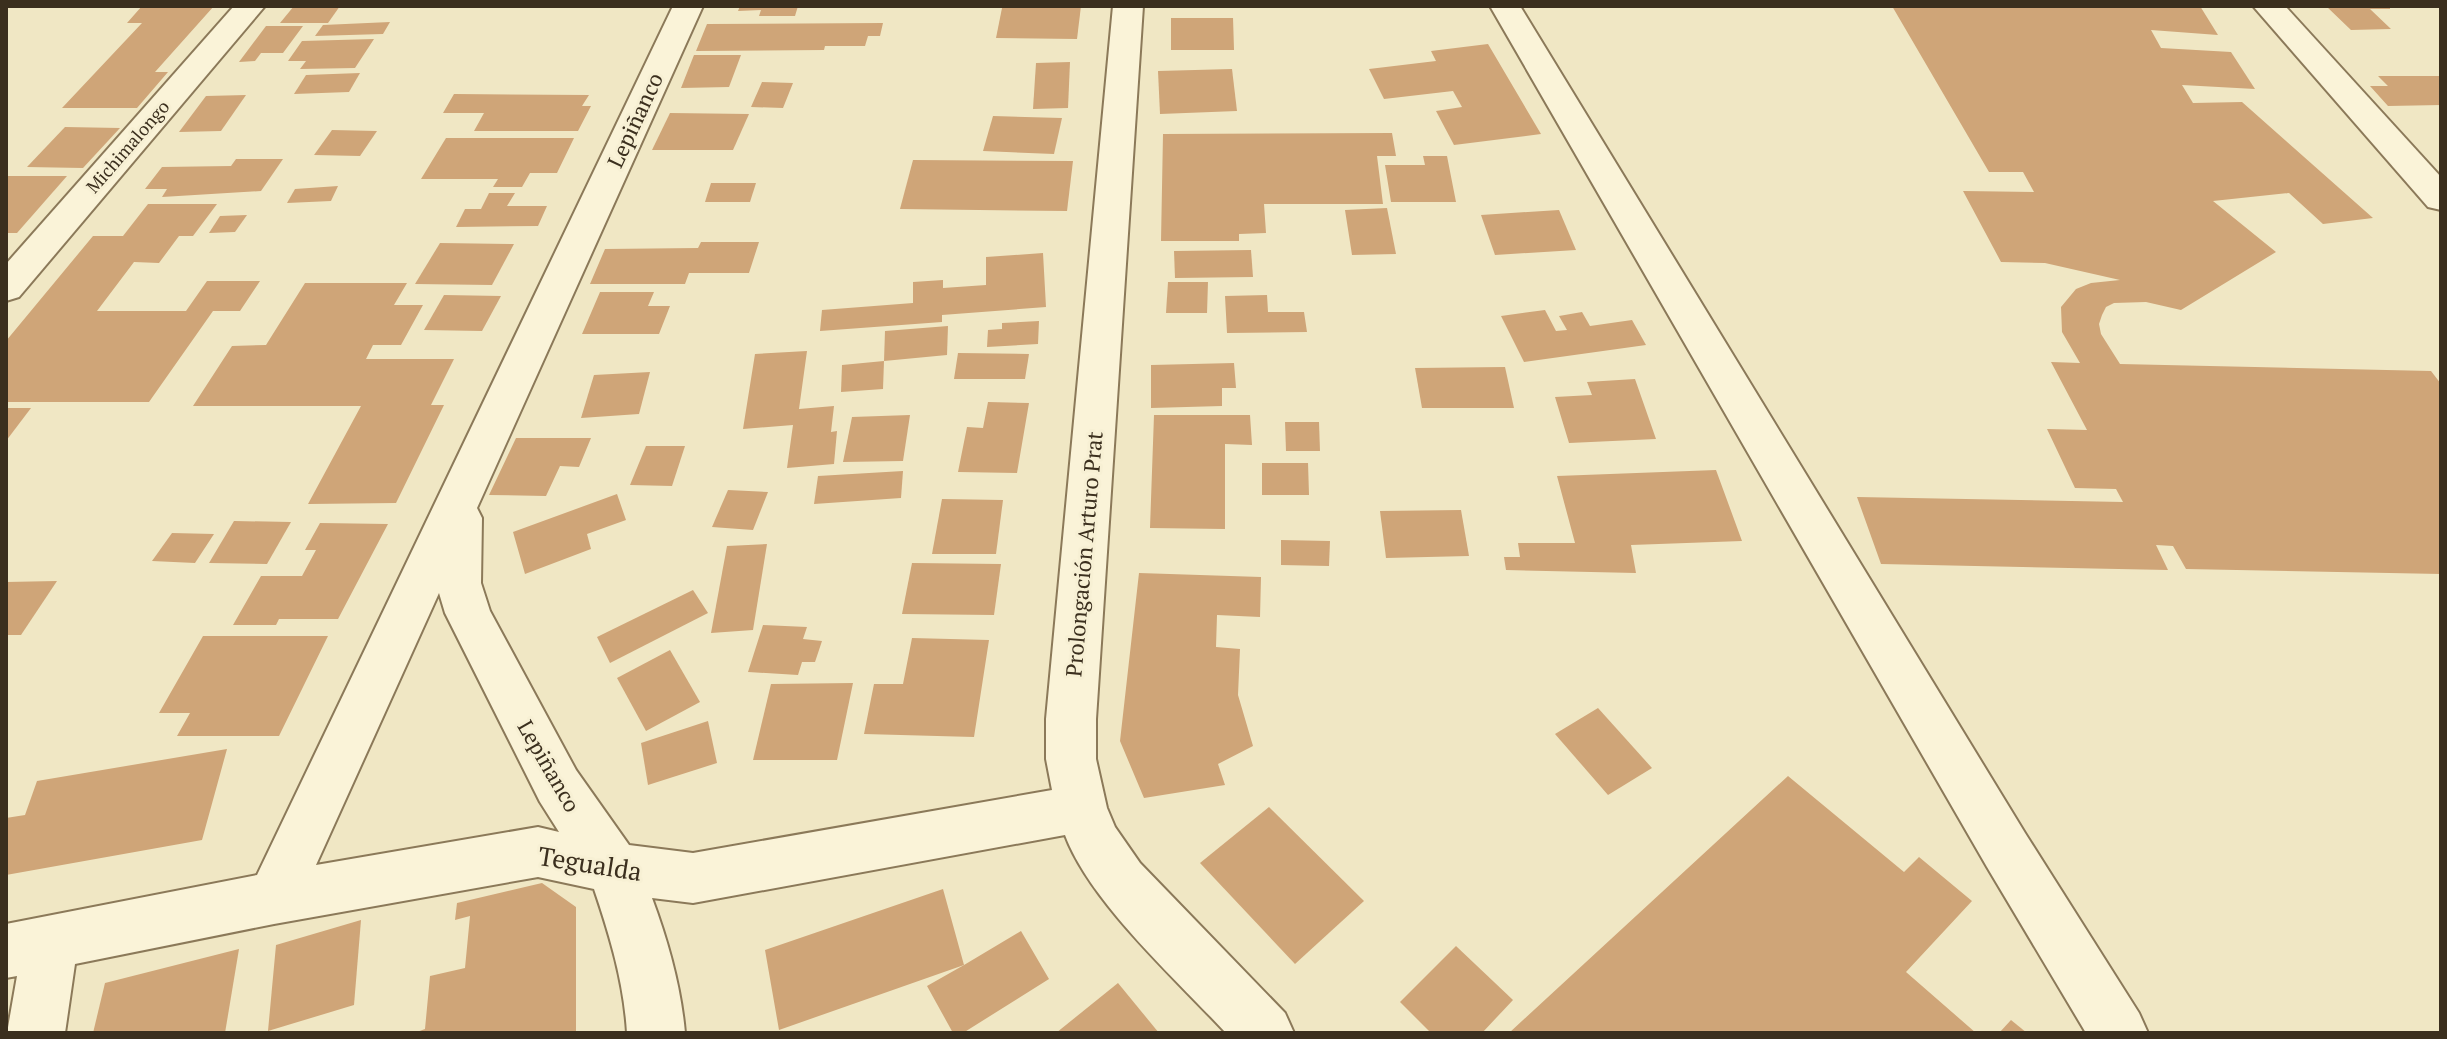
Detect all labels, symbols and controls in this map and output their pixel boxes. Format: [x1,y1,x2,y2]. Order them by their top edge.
street label: Lepiñanco [600,68,669,172]
street label: Michimalongo [80,95,174,198]
street label: Prolongación Arturo Prat [1058,430,1109,678]
street label: Lepiñanco [512,715,587,817]
street label: Tegualda [536,838,644,888]

